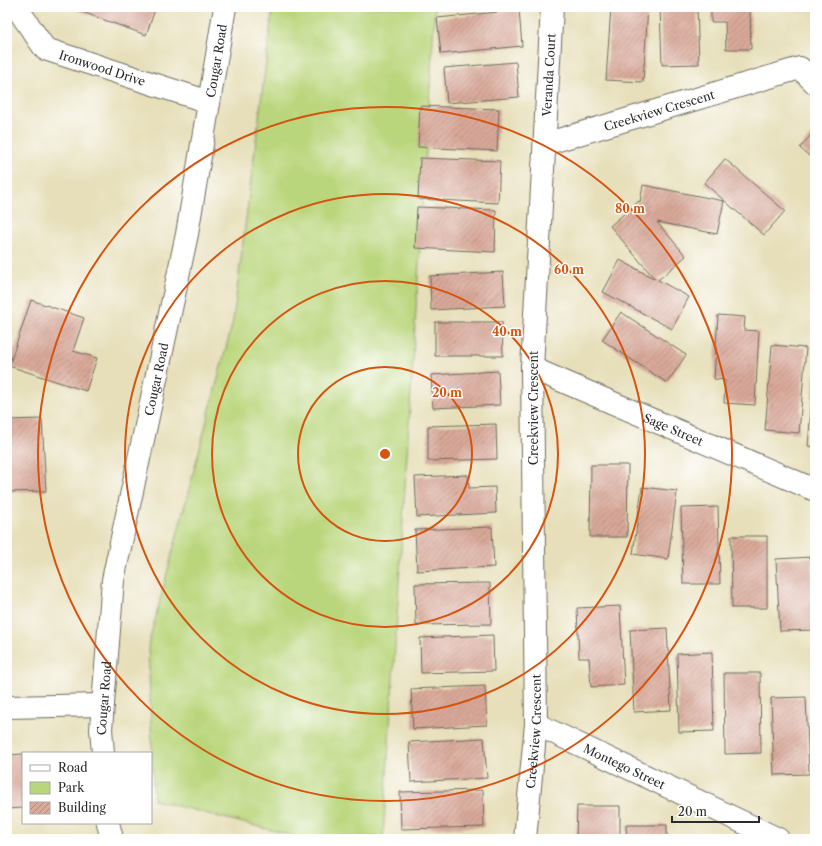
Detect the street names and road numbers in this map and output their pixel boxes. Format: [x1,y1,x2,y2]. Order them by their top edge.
street label: Cougar Road [202,22,230,99]
street label: Veranda Court [538,32,558,118]
street label: Ironwood Drive [57,47,148,89]
street label: Creekview Crescent [602,86,717,134]
street label: Cougar Road [141,340,171,417]
street label: Creekview Crescent [526,350,541,465]
street label: Sage Street [641,409,706,449]
street label: Cougar Road [93,660,114,736]
street label: Creekview Crescent [522,673,544,789]
street label: Montego Street [581,740,668,792]

